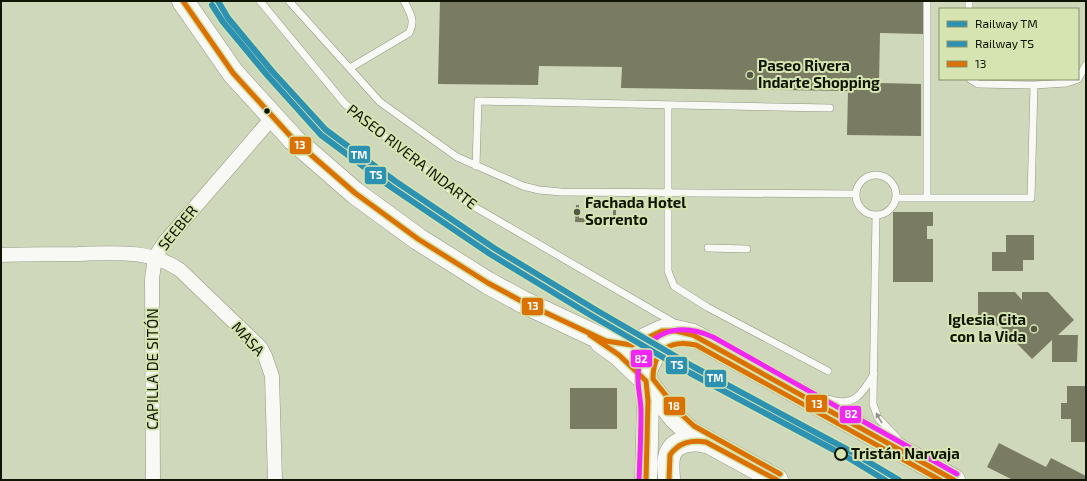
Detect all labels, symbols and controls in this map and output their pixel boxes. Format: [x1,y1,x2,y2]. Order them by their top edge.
legend [939,8,1079,80]
text: Railway TM [975,16,1038,30]
text: Railway TS [975,36,1034,50]
place label: Paseo Rivera Indarte Shopping [758,56,880,91]
text: 13 [975,56,986,70]
marker: Paseo Rivera Indarte Shopping [745,70,755,80]
street label: PASEO RIVERA INDARTE [344,100,481,213]
unlabelled marker [262,106,272,116]
line badge: 13 [289,136,312,155]
text: 13 [295,138,306,151]
line badge: TM [348,145,371,164]
text: TM [351,148,367,161]
line badge: TS [364,166,387,185]
text: TS [369,168,383,181]
place label: Fachada Hotel Sorrento [585,193,686,228]
street label: SEEBER [154,201,201,253]
marker: Fachada Hotel Sorrento [572,207,582,217]
line badge: 13 [521,297,544,316]
text: 13 [528,299,539,312]
street label: CAPILLA DE SITÓN [143,308,161,430]
place label: Iglesia Cita con la Vida [948,310,1026,345]
street label: MASA [229,317,269,360]
marker: Iglesia Cita con la Vida [1029,324,1039,334]
line badge: 82 [630,349,653,368]
text: 82 [634,352,648,365]
line badge: TS [665,356,688,375]
text: TS [670,358,684,371]
line badge: TM [704,369,727,388]
text: TM [707,371,723,384]
line badge: 13 [805,394,828,413]
line badge: 18 [663,396,686,416]
text: 13 [812,397,823,410]
text: 18 [668,399,680,412]
line badge: 82 [839,405,862,424]
text: 82 [844,407,858,420]
one-way arrow [876,412,883,424]
place label: Tristán Narvaja [851,444,960,462]
marker: Tristán Narvaja [834,447,848,461]

